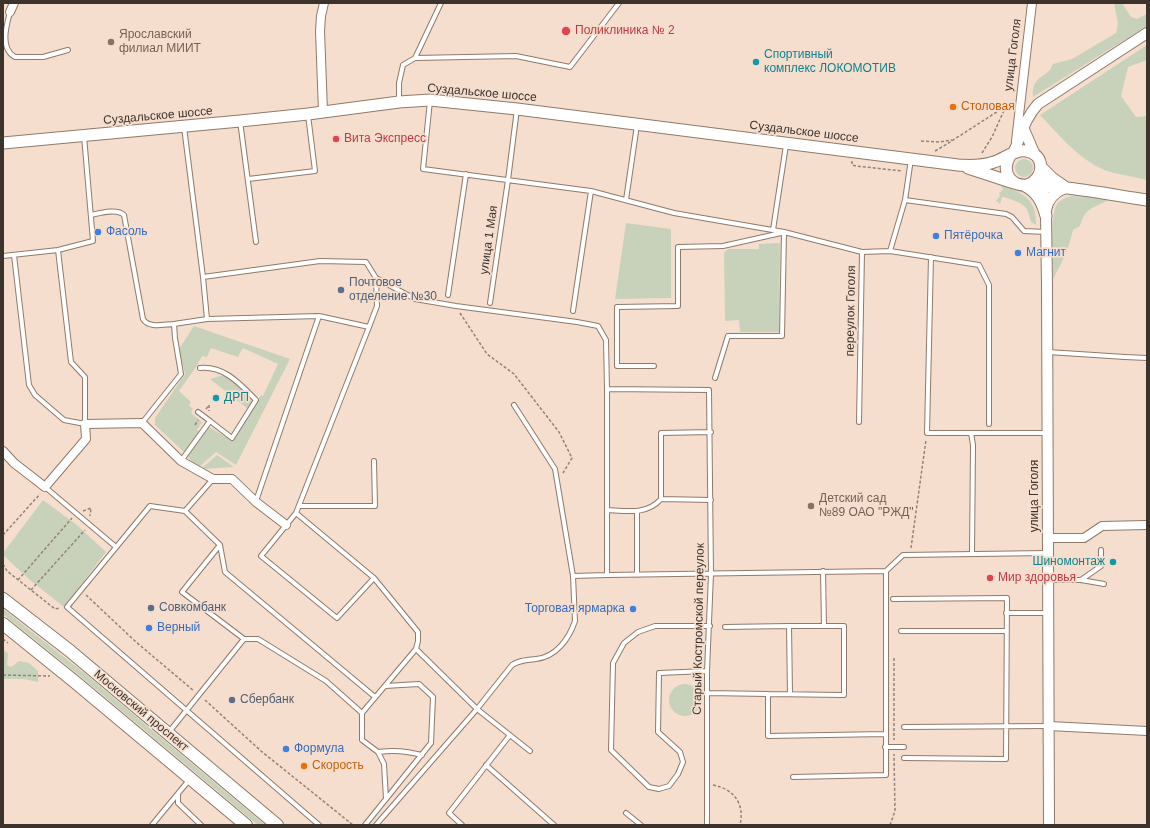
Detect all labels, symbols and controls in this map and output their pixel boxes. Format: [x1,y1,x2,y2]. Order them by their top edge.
street label: улица Гоголя [1001,18,1025,92]
place label: Поликлиника № 2 [575,24,675,38]
marker: Поликлиника № 2 [560,25,572,37]
place label: Ярославский филиал МИИТ [119,28,201,56]
marker: Ярославский филиал МИИТ [106,37,116,47]
place label: Спортивный комплекс ЛОКОМОТИВ [764,48,896,76]
marker: Спортивный комплекс ЛОКОМОТИВ [751,57,761,67]
street label: Суздальское шоссе [427,81,537,105]
place label: Столовая [961,100,1015,114]
marker: Столовая [948,102,958,112]
street label: Суздальское шоссе [103,104,213,128]
street label: Суздальское шоссе [749,118,859,146]
place label: Вита Экспресс [344,132,426,146]
marker: Вита Экспресс [331,134,341,144]
street label: улица 1 Мая [477,205,501,275]
place label: Фасоль [106,225,148,239]
marker: Фасоль [93,227,103,237]
place label: Пятёрочка [944,229,1003,243]
marker: Пятёрочка [931,231,941,241]
place label: Магнит [1026,246,1066,260]
marker: Магнит [1013,248,1023,258]
street label: переулок Гоголя [843,265,859,357]
place label: Почтовое отделение №30 [349,276,437,304]
marker: Почтовое отделение №30 [336,285,346,295]
place label: ДРП [224,391,249,405]
marker: ДРП [211,393,221,403]
street label: улица Гоголя [1028,460,1042,532]
place label: Детский сад №89 ОАО "РЖД" [819,492,914,520]
marker: Детский сад №89 ОАО "РЖД" [806,501,816,511]
street label: Старый Костромской переулок [690,543,708,715]
place label: Шиномонтаж [1032,555,1105,569]
marker: Шиномонтаж [1108,557,1118,567]
place label: Мир здоровья [998,571,1076,585]
marker: Мир здоровья [985,573,995,583]
place label: Совкомбанк [159,601,226,615]
place label: Торговая ярмарка [525,602,625,616]
marker: Совкомбанк [146,603,156,613]
marker: Торговая ярмарка [628,604,638,614]
place label: Верный [157,621,200,635]
marker: Верный [144,623,154,633]
street label: Московский проспект [91,667,191,755]
place label: Сбербанк [240,693,294,707]
marker: Сбербанк [227,695,237,705]
place label: Формула [294,742,344,756]
marker: Формула [281,744,291,754]
place label: Скорость [312,759,364,773]
marker: Скорость [299,761,309,771]

